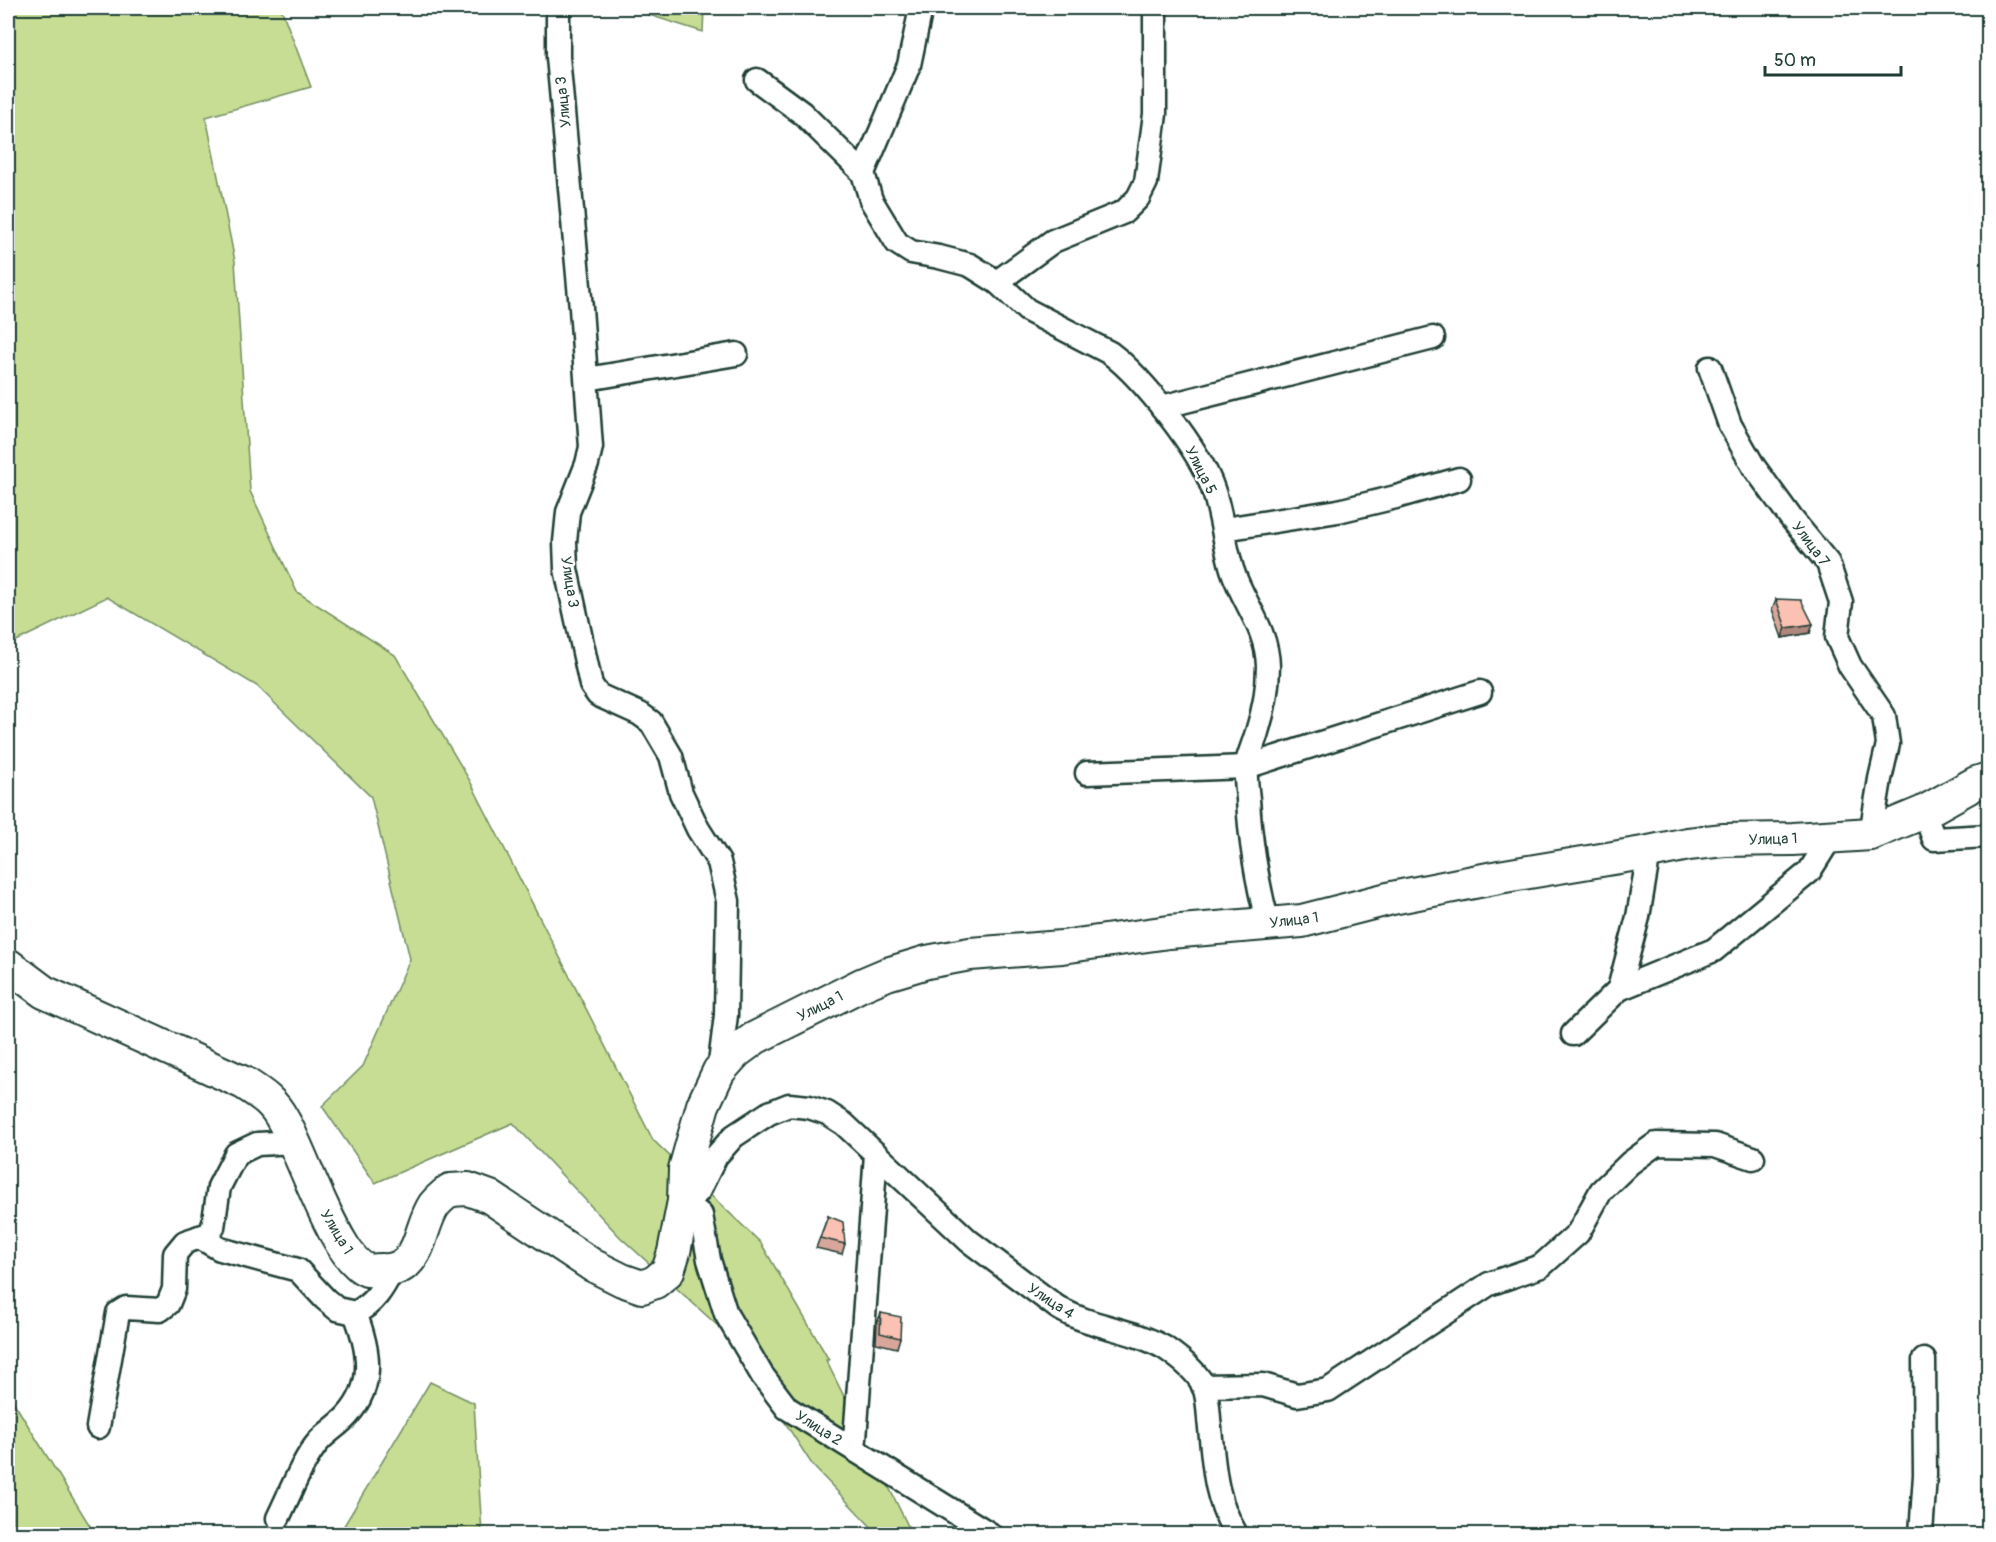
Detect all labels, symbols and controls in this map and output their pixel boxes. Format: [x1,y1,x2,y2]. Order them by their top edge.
scale bar [1765,39,1902,77]
text: 50 m [1774,49,1816,72]
street label: Улица 3 [551,75,576,129]
street label: Улица 5 [1180,443,1221,497]
street label: Улица 7 [1788,518,1834,570]
street label: Улица 3 [556,555,583,609]
street label: Улица 1 [1748,829,1798,850]
street label: Улица 1 [1269,908,1320,933]
street label: Улица 1 [794,987,846,1026]
street label: Улица 1 [316,1206,357,1258]
street label: Улица 4 [1024,1279,1078,1324]
street label: Улица 2 [792,1407,846,1450]

